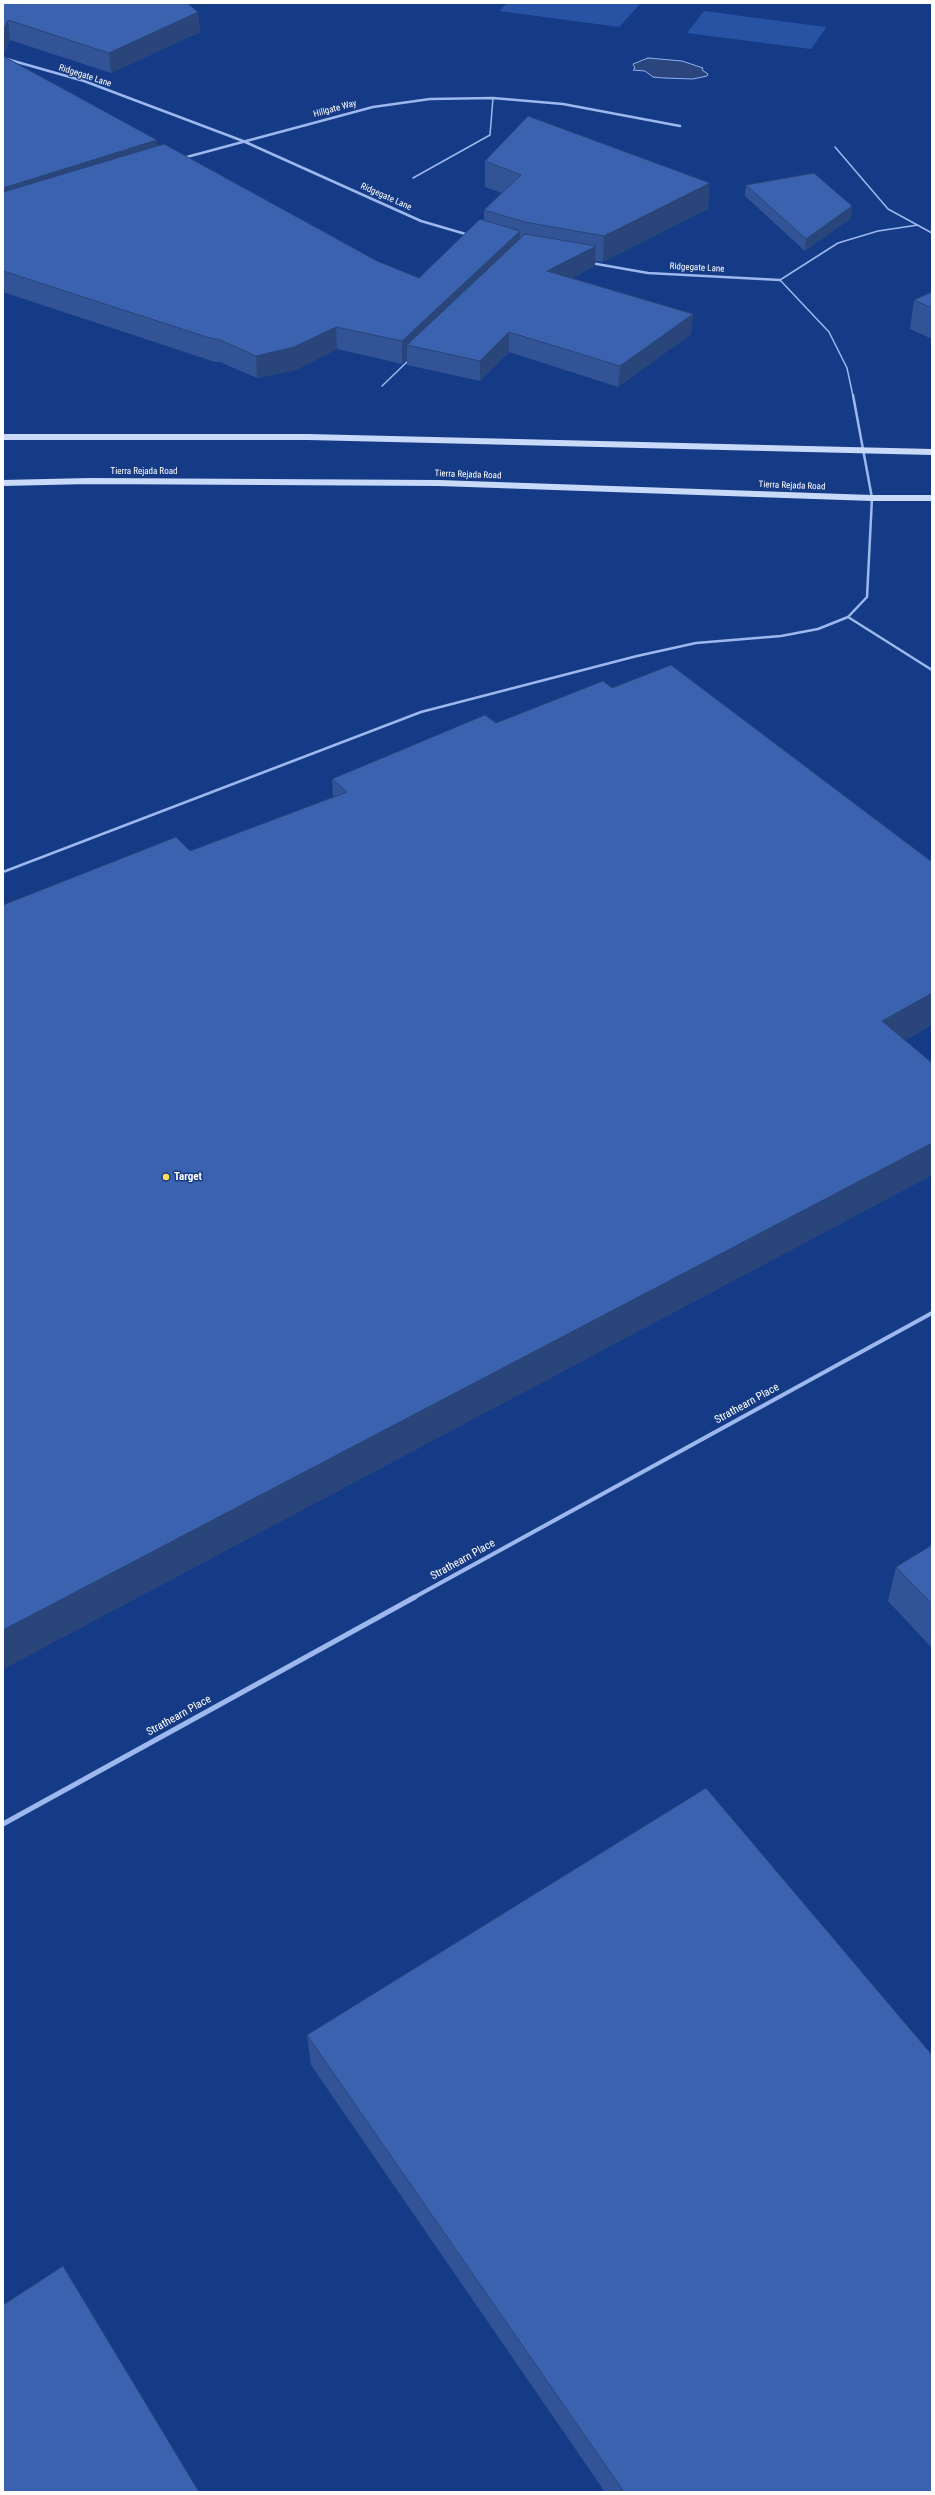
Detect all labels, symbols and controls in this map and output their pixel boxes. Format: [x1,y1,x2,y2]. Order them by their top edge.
street label: Ridgegate Lane [57,62,113,90]
street label: Hillgate Way [312,98,358,120]
street label: Ridgegate Lane [359,181,413,213]
street label: Ridgegate Lane [669,261,725,275]
street label: Tierra Rejada Road [111,467,177,477]
street label: Tierra Rejada Road [434,468,502,482]
street label: Tierra Rejada Road [758,479,826,493]
place label: Target [174,1170,202,1184]
marker: Target [161,1172,171,1182]
street label: Strathearn Place [712,1381,782,1427]
street label: Strathearn Place [428,1537,498,1583]
street label: Strathearn Place [144,1693,214,1739]

